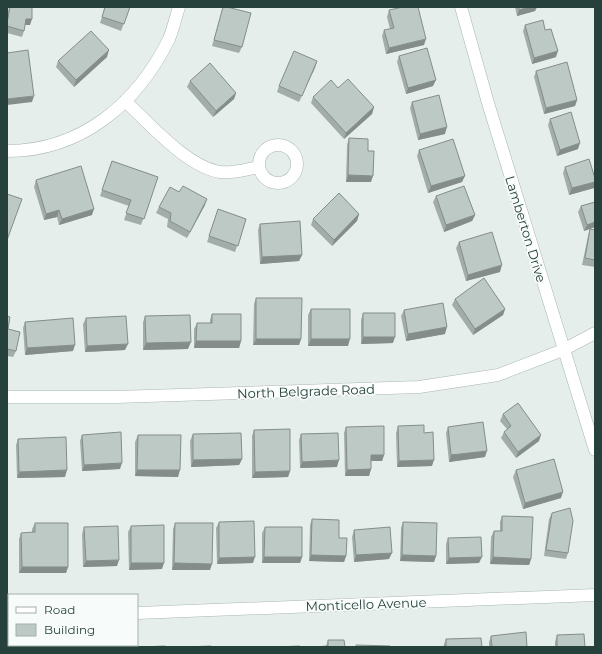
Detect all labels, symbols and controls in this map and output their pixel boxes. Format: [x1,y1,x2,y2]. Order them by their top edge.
street label: Lamberton Drive [502,174,550,284]
street label: North Belgrade Road [237,381,375,401]
legend [8,594,138,646]
street label: Monticello Avenue [305,594,427,614]
text: Road [44,602,75,617]
text: Building [44,622,95,637]

